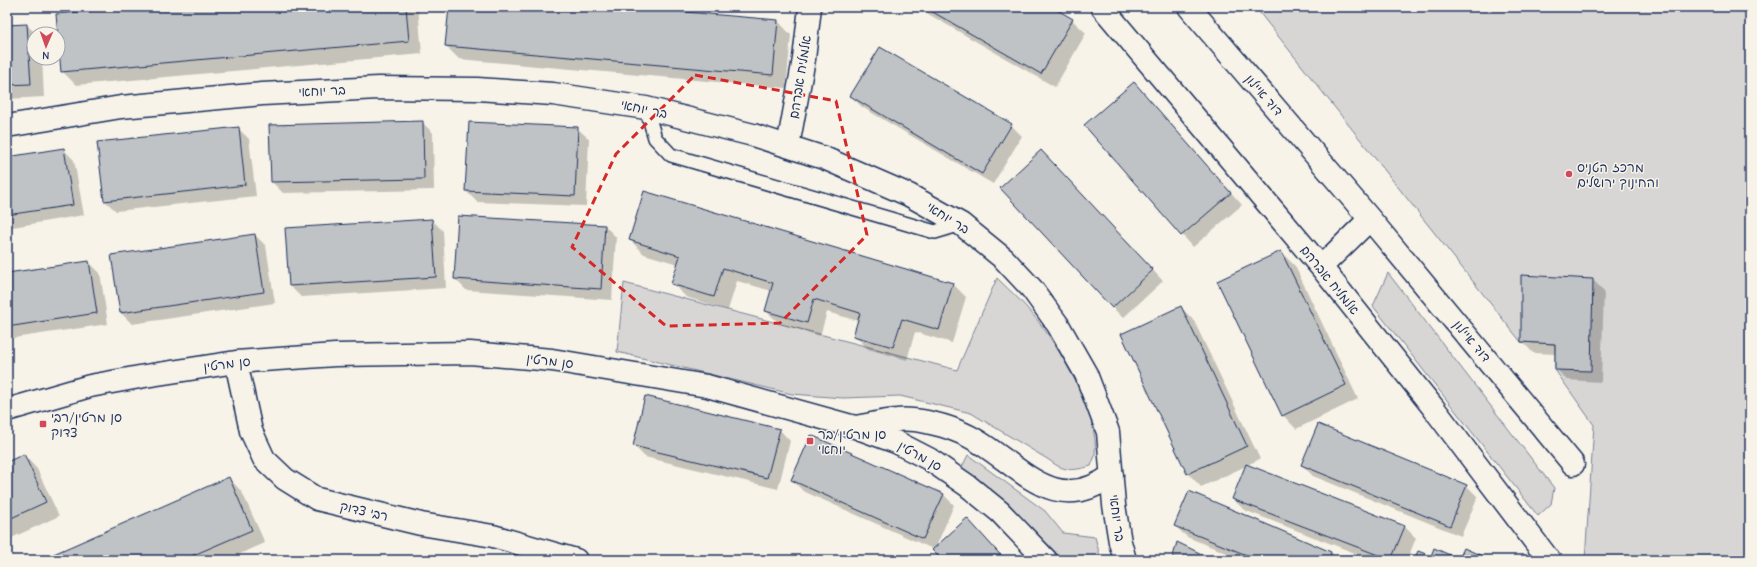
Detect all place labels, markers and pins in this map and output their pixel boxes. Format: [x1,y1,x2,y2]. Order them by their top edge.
place label: מרכז הטניס והחינוך ירושלים [1577,160,1659,190]
marker: מרכז הטניס והחינוך ירושלים [1564,169,1574,179]
place label: סן מרטין/רבי צדוק [51,410,122,440]
marker: סן מרטין/רבי צדוק [38,419,48,429]
place label: סן מרטין/בר יוחאי [818,427,886,457]
marker: סן מרטין/בר יוחאי [805,436,815,446]

